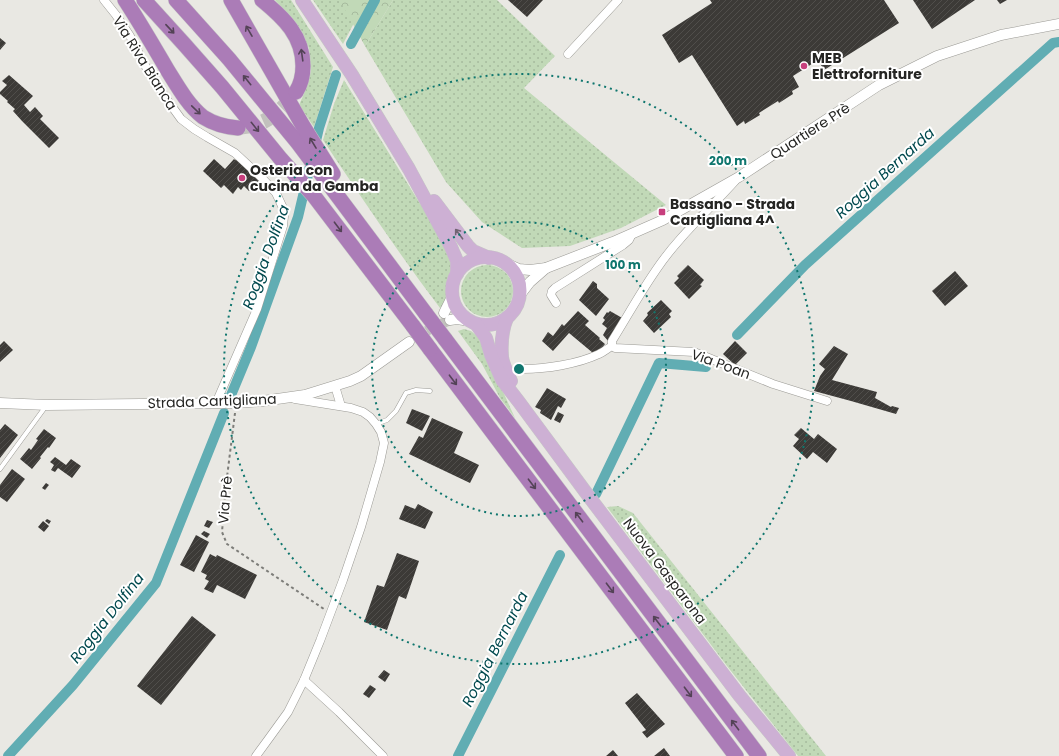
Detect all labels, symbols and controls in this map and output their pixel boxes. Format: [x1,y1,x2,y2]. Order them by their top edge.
street label: Via Riva Bianca [108,12,182,114]
one-way arrow [166,23,175,34]
one-way arrow [245,25,253,37]
place label: MEB Elettroforniture [812,48,922,84]
one-way arrow [298,49,306,62]
marker: MEB Elettroforniture [799,61,809,71]
one-way arrow [243,75,252,86]
street label: Quartiere Prè [766,98,854,164]
one-way arrow [191,105,201,115]
one-way arrow [251,122,260,133]
water label: Roggia Bernarda [830,122,939,223]
one-way arrow [309,137,317,149]
text: 200 m [709,152,747,169]
place label: Osteria con cucina da Gamba [250,160,378,196]
marker: Osteria con cucina da Gamba [237,173,247,183]
place label: Bassano - Strada Cartigliana 4^ [670,194,795,230]
water label: Roggia Dolfina [237,202,294,312]
marker: Bassano - Strada Cartigliana 4^ [657,207,667,217]
one-way arrow [334,222,342,233]
one-way arrow [455,229,463,240]
text: 100 m [605,256,641,273]
street label: Via Poan [689,344,753,384]
centre of rings [512,362,526,376]
one-way arrow [449,374,458,385]
street label: Strada Cartigliana [147,389,277,413]
street label: Via Prè [213,475,237,525]
one-way arrow [527,478,536,489]
one-way arrow [575,512,583,523]
street label: Nuova Gasparona [618,514,712,628]
water label: Roggia Dolfina [65,568,149,667]
one-way arrow [606,582,614,593]
water label: Roggia Bernarda [456,587,533,710]
one-way arrow [653,616,661,627]
one-way arrow [684,686,692,697]
one-way arrow [731,719,739,730]

